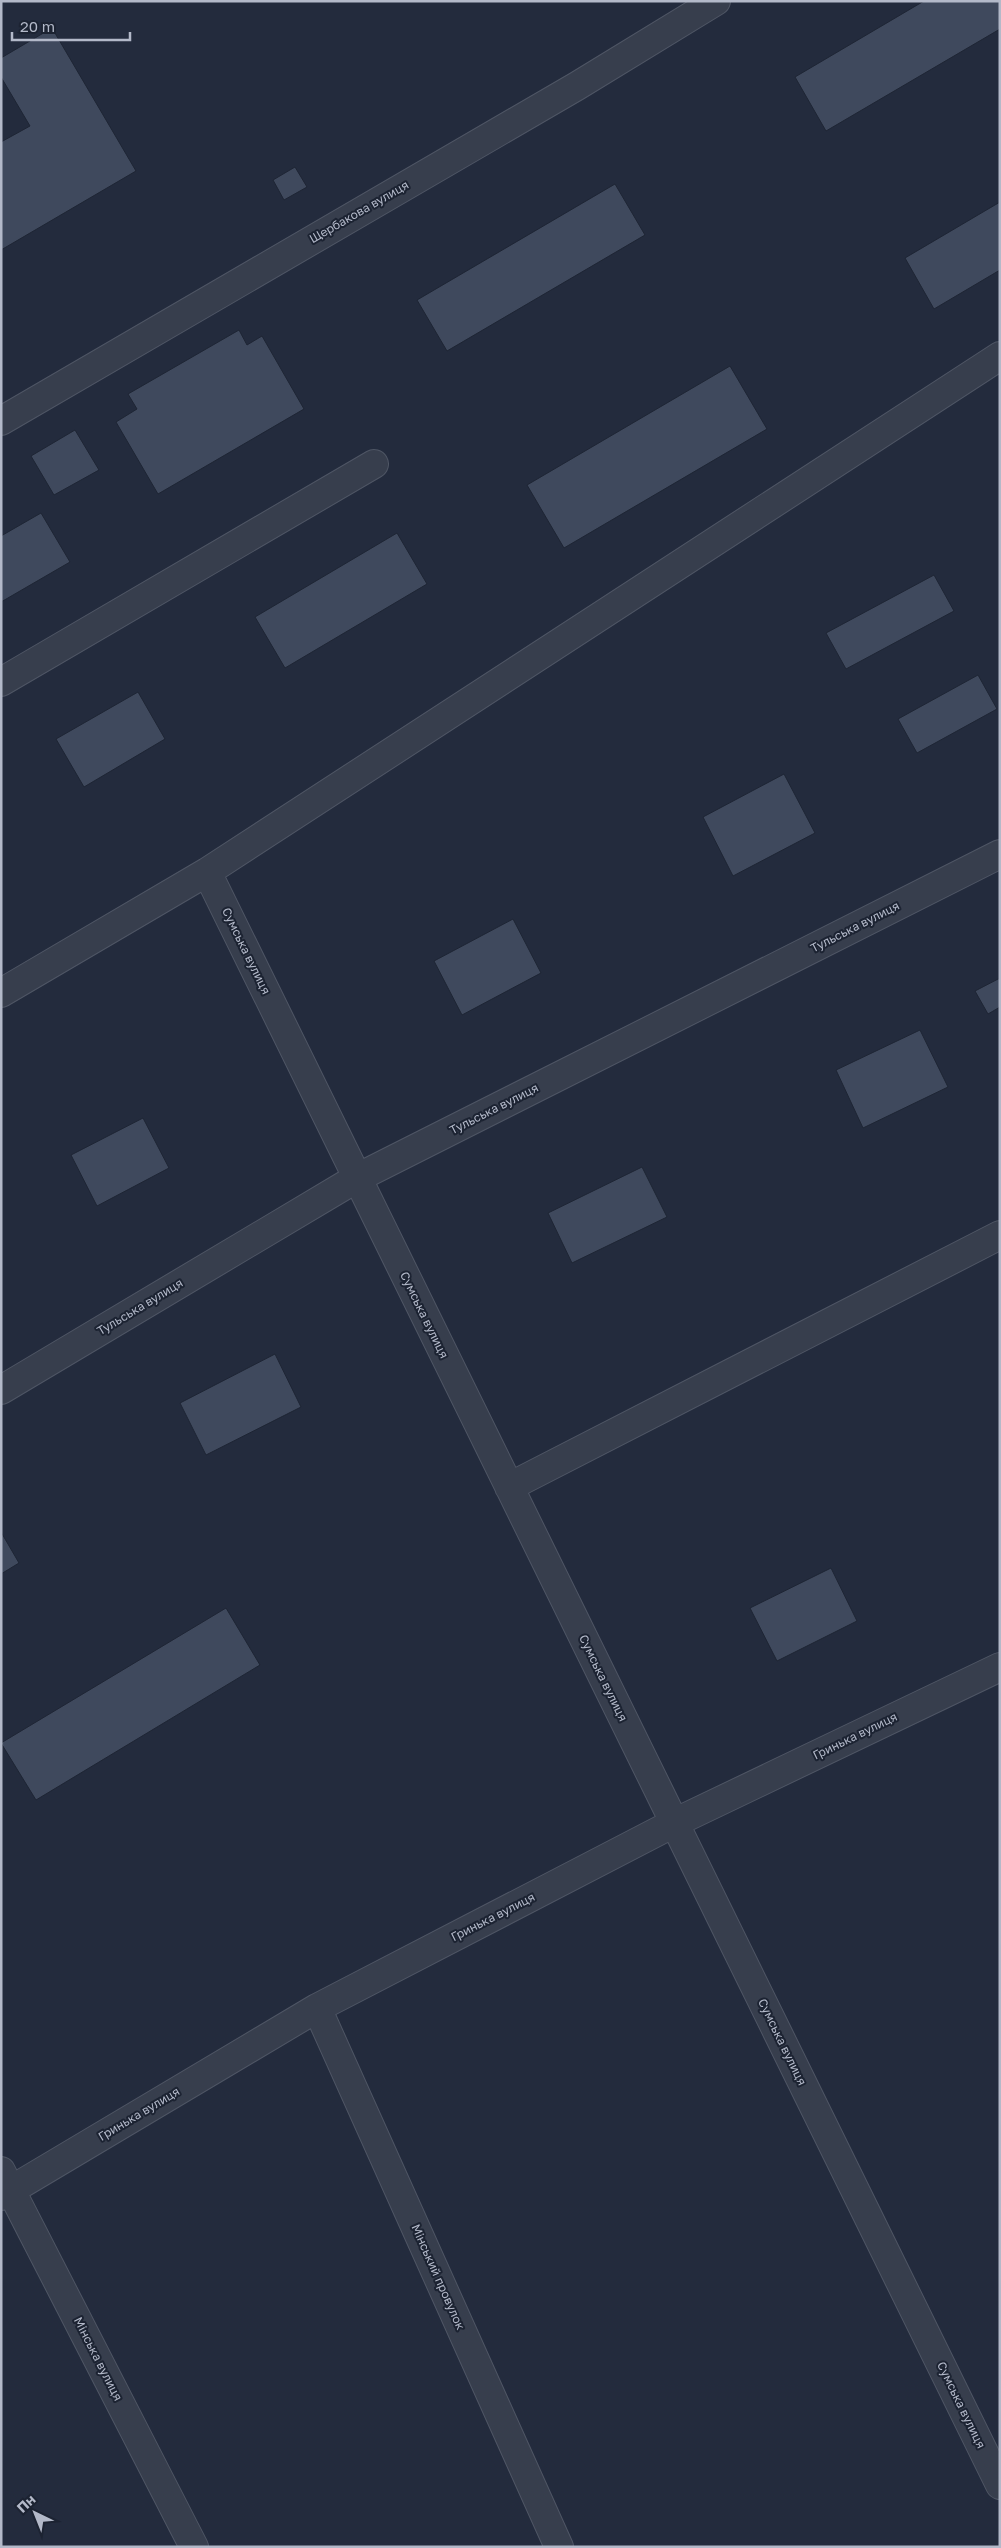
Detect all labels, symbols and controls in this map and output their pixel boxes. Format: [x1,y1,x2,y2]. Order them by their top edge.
scale bar [12,10,130,42]
text: 20 m [20,17,55,35]
street label: Щербакова вулиця [306,177,411,246]
street label: Тульська вулиця [808,898,902,955]
street label: Сумська вулиця [219,905,274,997]
street label: Тульська вулиця [447,1080,541,1137]
street label: Сумська вулиця [397,1269,452,1361]
street label: Тульська вулиця [94,1275,185,1338]
street label: Сумська вулиця [576,1632,631,1724]
street label: Гринька вулиця [810,1709,899,1762]
street label: Гринька вулиця [448,1889,537,1944]
street label: Сумська вулиця [755,1996,810,2088]
street label: Гринька вулиця [95,2083,182,2144]
street label: Мінський провулок [408,2222,469,2332]
street label: Мінська вулиця [71,2314,126,2403]
street label: Сумська вулиця [934,2359,989,2451]
north arrow [10,2488,60,2538]
text: Пн [13,2490,39,2516]

